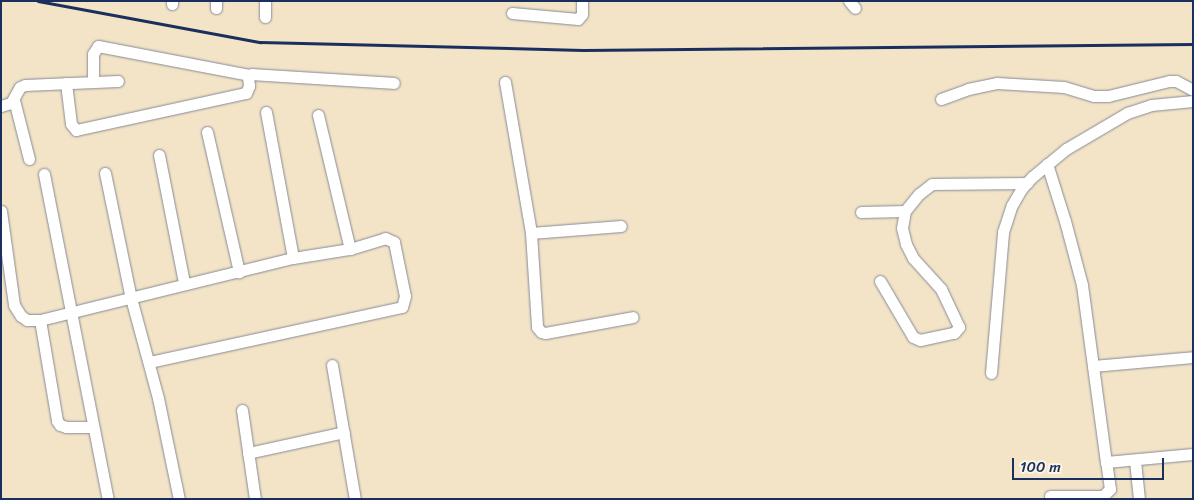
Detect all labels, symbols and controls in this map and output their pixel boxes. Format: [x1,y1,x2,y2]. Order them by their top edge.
scale bar [1014,448,1166,480]
text: 100 m [1020,454,1061,480]

